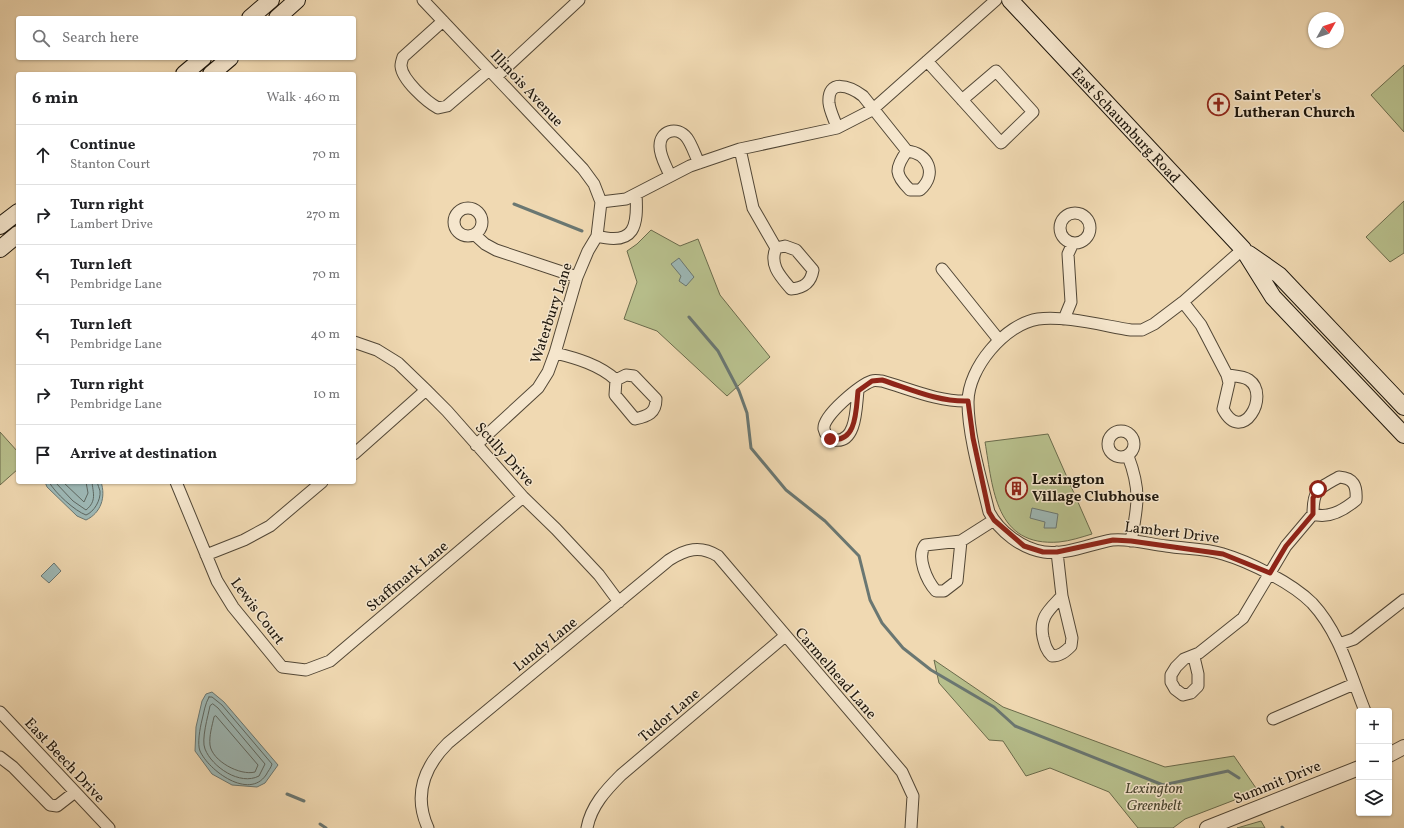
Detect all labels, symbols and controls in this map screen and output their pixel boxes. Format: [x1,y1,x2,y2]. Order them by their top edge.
north arrow [1308,12,1344,48]
search box [16,16,356,60]
icon: search [30,27,52,49]
text: Search here [62,28,139,49]
street label: Illinois Avenue [485,46,567,132]
street label: East Schaumburg Road [1066,63,1184,189]
place label: Saint Peter's Lutheran Church [1234,86,1356,124]
text: 6 min [32,87,78,110]
text: Walk · 460 m [267,89,340,107]
church icon: Saint Peter's Lutheran Church [1205,91,1231,117]
text: Continue [70,135,135,156]
icon: ahead [32,144,54,166]
text: 70 m [312,146,340,164]
text: Stanton Court [70,156,150,174]
text: Turn right [70,195,144,216]
icon: right [32,204,54,226]
text: 270 m [306,206,340,224]
text: Lambert Drive [70,216,153,234]
text: Turn left [70,255,132,276]
street label: Waterbury Lane [526,260,579,367]
icon: left [32,264,54,286]
text: 70 m [312,266,340,284]
text: Pembridge Lane [70,276,162,294]
text: Turn left [70,315,132,336]
icon: left [32,324,54,346]
text: 40 m [311,326,340,344]
text: Pembridge Lane [70,336,162,354]
text: Turn right [70,375,144,396]
icon: right [32,384,54,406]
text: 10 m [313,386,340,404]
text: Pembridge Lane [70,396,162,414]
street label: Scully Drive [469,418,538,492]
route end [821,430,839,448]
icon: arrive [32,444,54,466]
text: Arrive at destination [70,444,217,465]
place label: Lexington Village Clubhouse [1032,470,1159,508]
building icon: Lexington Village Clubhouse [1003,475,1029,501]
route start [1309,480,1327,498]
street label: Lambert Drive [1123,517,1221,550]
street label: Staffmark Lane [362,537,453,618]
street label: Lewis Court [225,574,289,650]
street label: Lundy Lane [509,613,582,678]
street label: Carmelhead Lane [789,624,881,724]
street label: Tudor Lane [635,684,705,748]
map controls [1356,708,1392,816]
button: + [1356,708,1392,744]
street label: East Beech Drive [19,714,109,808]
button: − [1356,744,1392,780]
street label: Summit Drive [1231,756,1324,810]
park label: Lexington Greenbelt [1125,779,1183,817]
button: layers [1356,780,1392,816]

